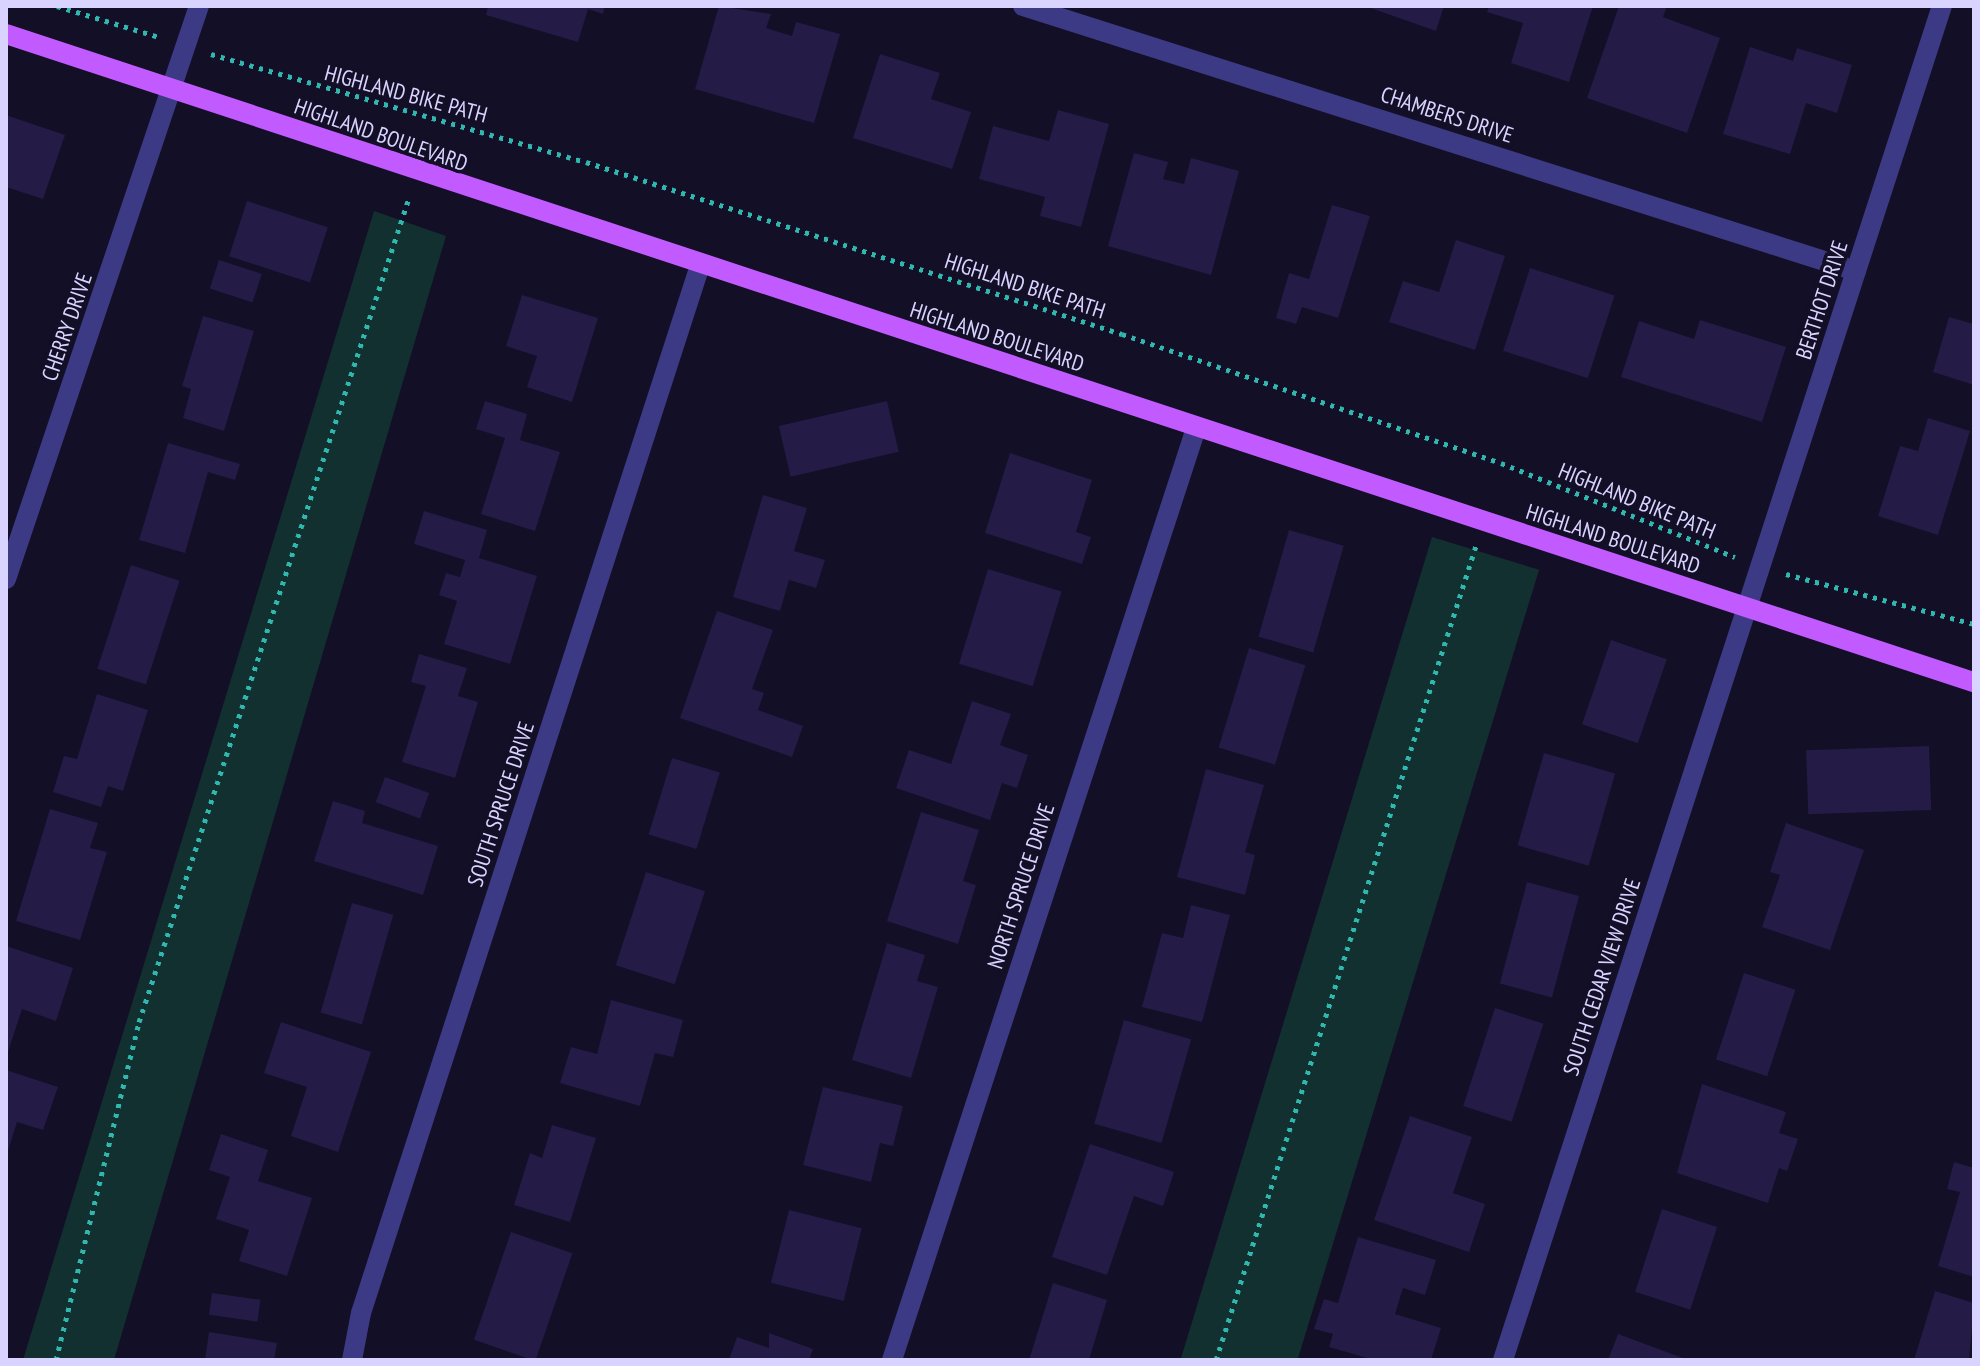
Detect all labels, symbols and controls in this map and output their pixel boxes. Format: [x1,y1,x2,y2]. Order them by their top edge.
street label: HIGHLAND BIKE PATH [322,60,490,128]
street label: CHAMBERS DRIVE [1377,81,1517,149]
street label: HIGHLAND BOULEVARD [291,93,471,177]
street label: BERTHOT DRIVE [1790,237,1854,363]
street label: HIGHLAND BIKE PATH [941,248,1109,324]
street label: CHERRY DRIVE [36,269,98,385]
street label: HIGHLAND BOULEVARD [907,296,1087,378]
street label: HIGHLAND BIKE PATH [1555,457,1719,545]
street label: HIGHLAND BOULEVARD [1523,498,1703,580]
street label: SOUTH SPRUCE DRIVE [462,718,540,890]
street label: NORTH SPRUCE DRIVE [982,800,1060,972]
street label: SOUTH CEDAR VIEW DRIVE [1558,875,1646,1079]

